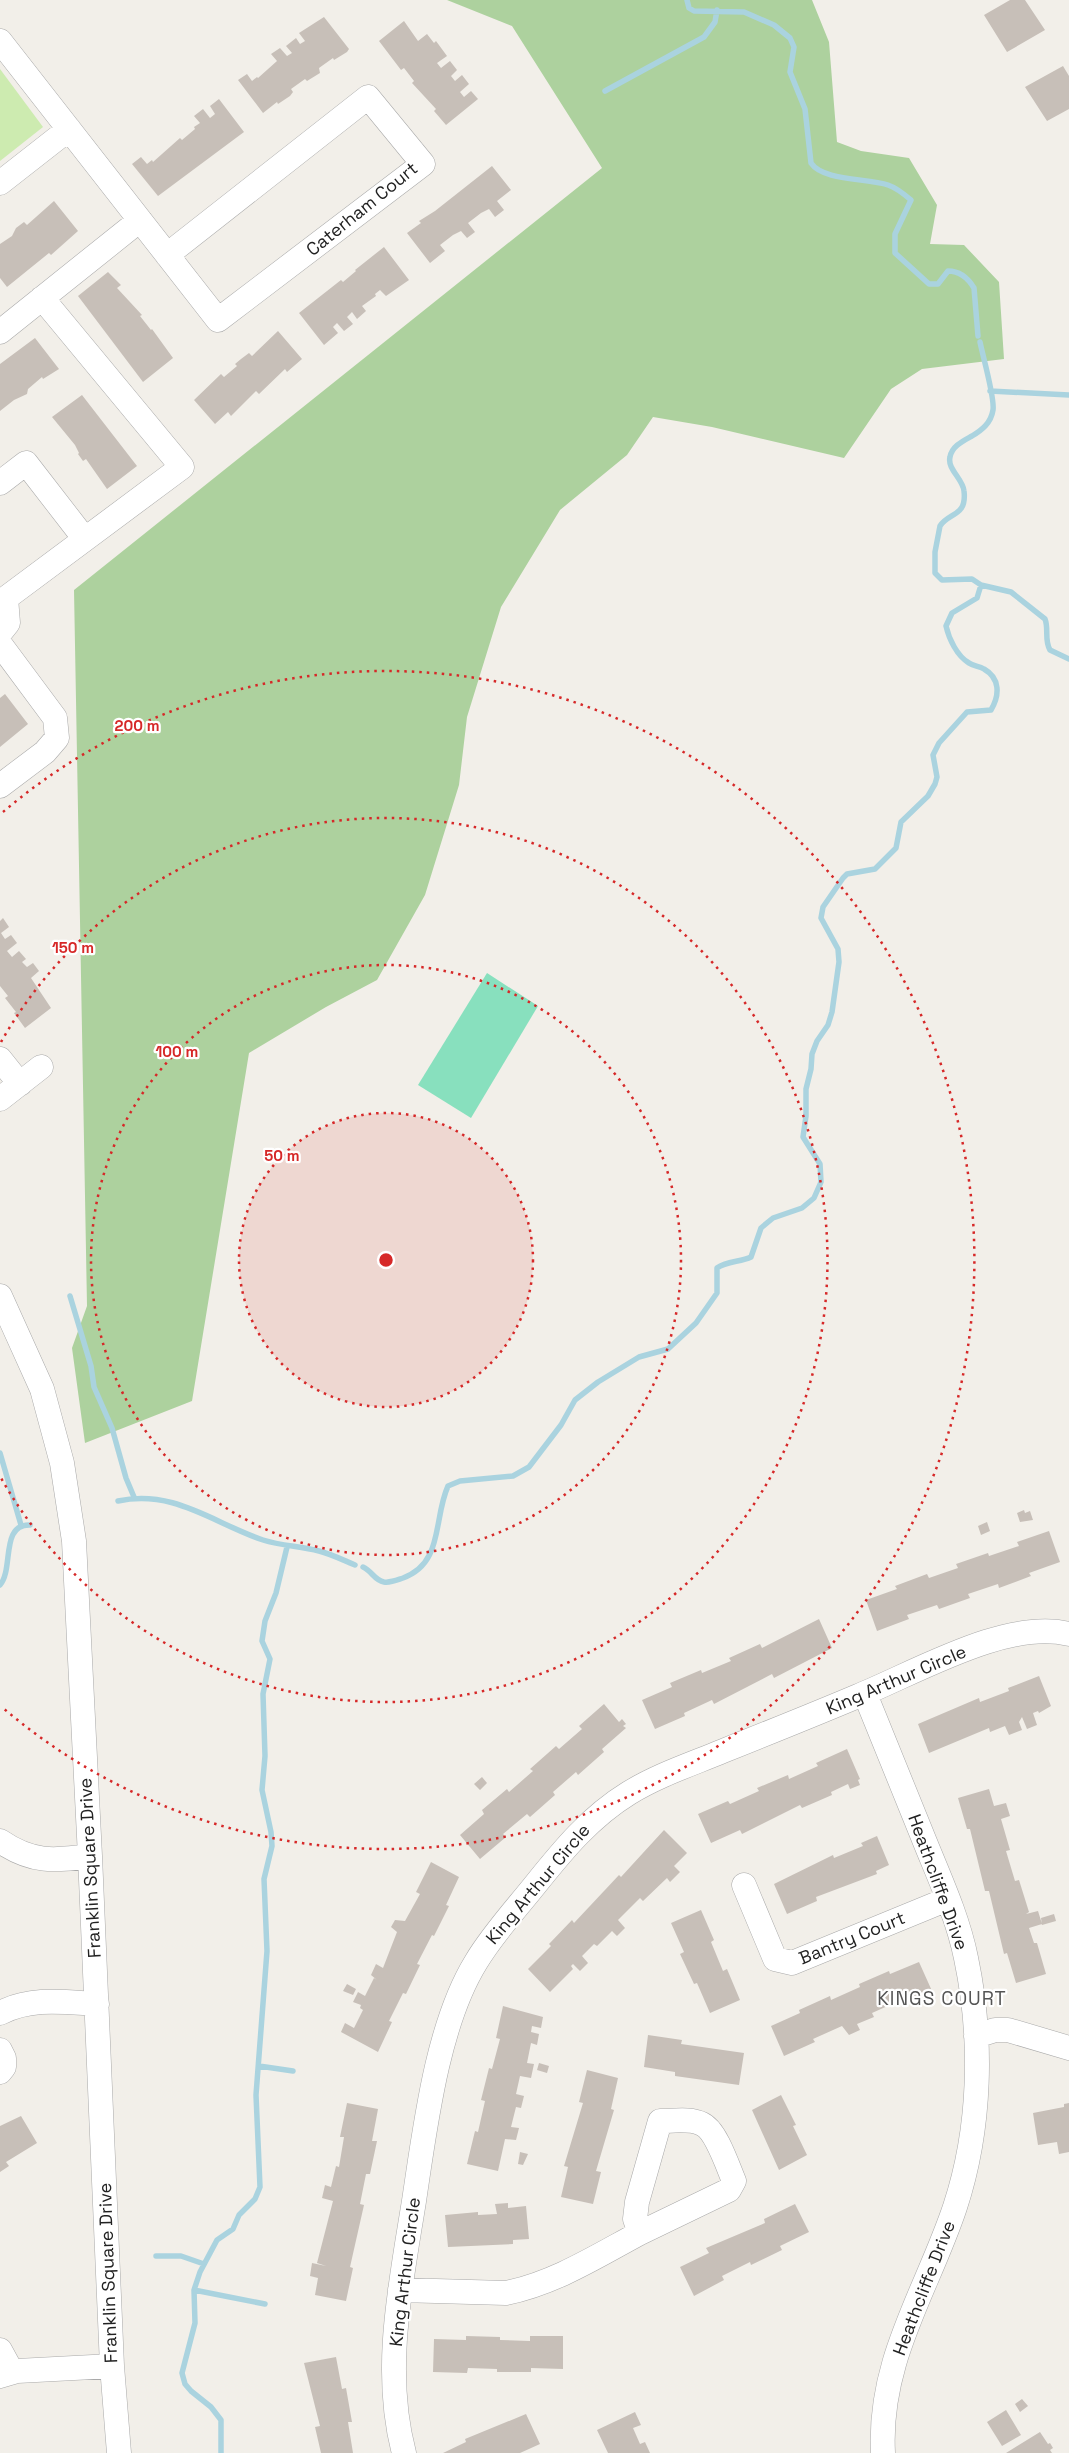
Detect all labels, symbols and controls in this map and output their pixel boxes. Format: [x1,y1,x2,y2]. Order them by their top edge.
street label: Caterham Court [301,157,422,261]
text: 200 m [115,716,159,735]
text: 150 m [52,938,94,957]
text: 100 m [156,1042,198,1061]
text: 50 m [264,1146,300,1165]
centre of rings [377,1251,395,1269]
street label: King Arthur Circle [822,1640,970,1720]
street label: Franklin Square Drive [73,1777,106,1959]
street label: Heathcliffe Drive [903,1811,974,1953]
street label: King Arthur Circle [480,1819,595,1949]
street label: Bantry Court [795,1906,908,1969]
district label: KINGS COURT [877,1986,1007,2011]
street label: Franklin Square Drive [93,2182,122,2364]
street label: King Arthur Circle [384,2196,425,2348]
street label: Heathcliffe Drive [887,2217,960,2359]

